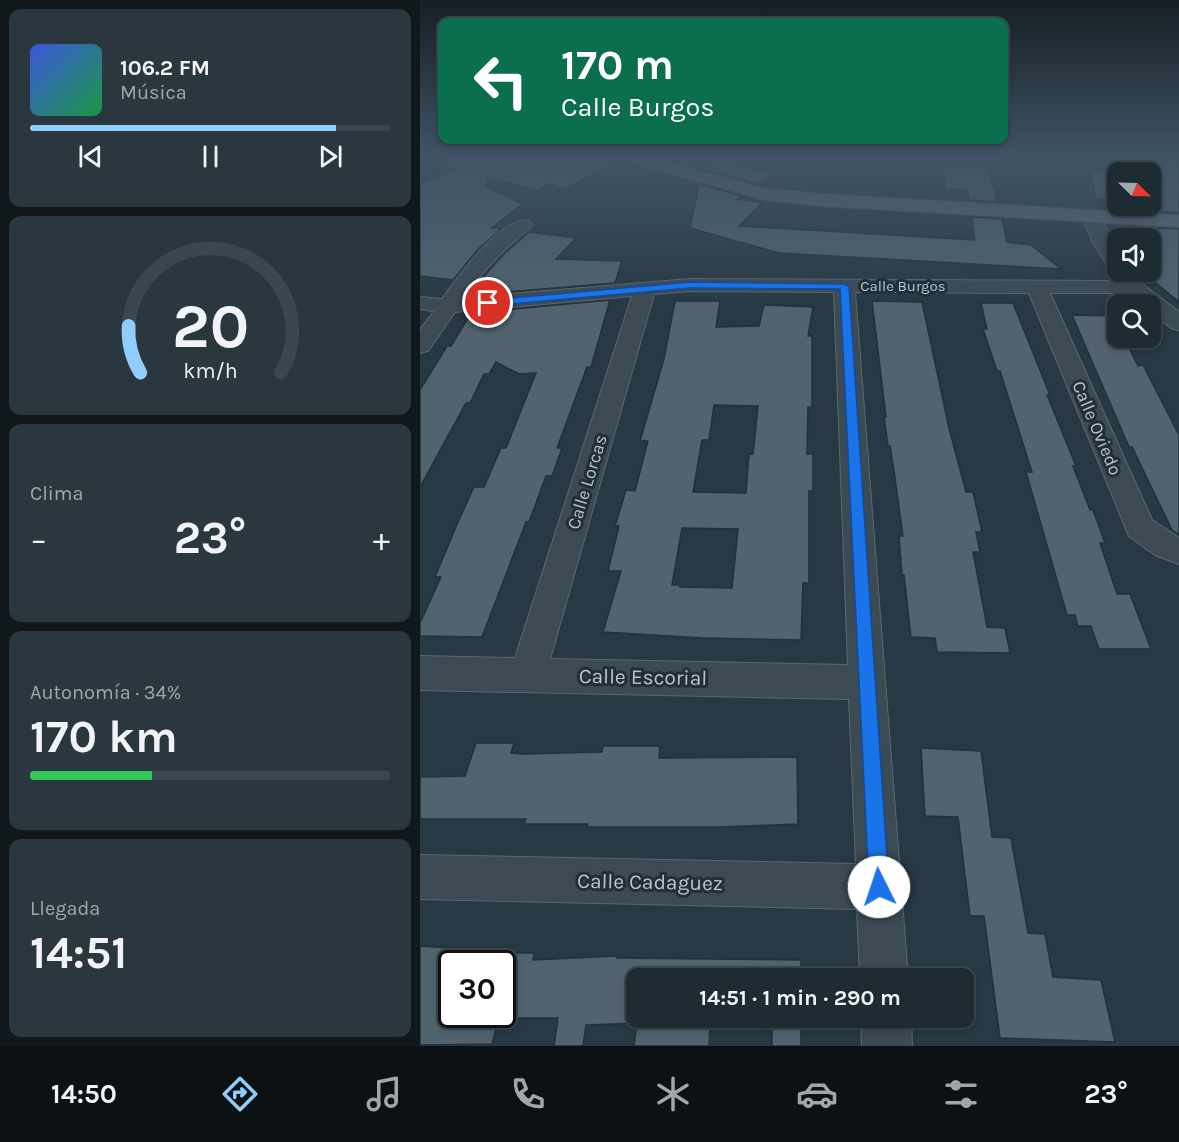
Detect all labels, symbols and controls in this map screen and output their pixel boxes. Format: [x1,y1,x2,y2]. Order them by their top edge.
text: 170 m [561,40,674,90]
icon: left [462,42,540,120]
text: 106.2 FM [120,55,210,81]
text: Música [120,81,187,104]
text: Calle Burgos [561,91,714,123]
icon: previous [74,140,107,173]
icon: pause [194,140,227,173]
icon: next [314,140,347,173]
north arrow [1107,162,1161,216]
map controls [1107,162,1161,348]
button: sound [1107,228,1161,282]
pin [462,277,513,328]
street label: Calle Burgos [860,277,946,295]
icon: arrive [471,286,504,319]
text: 20 [171,290,249,363]
button: search [1107,294,1161,348]
text: km/h [183,358,237,383]
street label: Calle Oviedo [1067,378,1127,478]
street label: Calle Lorcas [562,432,612,532]
text: Clima [30,482,84,505]
text: 23° [174,512,246,564]
text: − [30,520,47,558]
text: + [373,520,390,558]
street label: Calle Escorial [579,664,707,690]
text: Autonomía · 34% [30,681,181,704]
text: 170 km [30,711,178,763]
position arrow [847,855,911,919]
street label: Calle Cadaguez [577,869,723,895]
text: Llegada [30,897,100,920]
text: 14:51 [30,927,127,979]
speed limit sign: 30 [438,950,516,1028]
text: 14:51 · 1 min · 290 m [699,985,901,1011]
icon: directions [219,1073,261,1115]
icon: music [363,1073,405,1115]
icon: phone [507,1073,549,1115]
icon: climate [652,1073,694,1115]
icon: car [796,1073,838,1115]
icon: filters [940,1073,982,1115]
text: 14:50 [51,1078,117,1110]
text: 23° [1084,1078,1128,1110]

